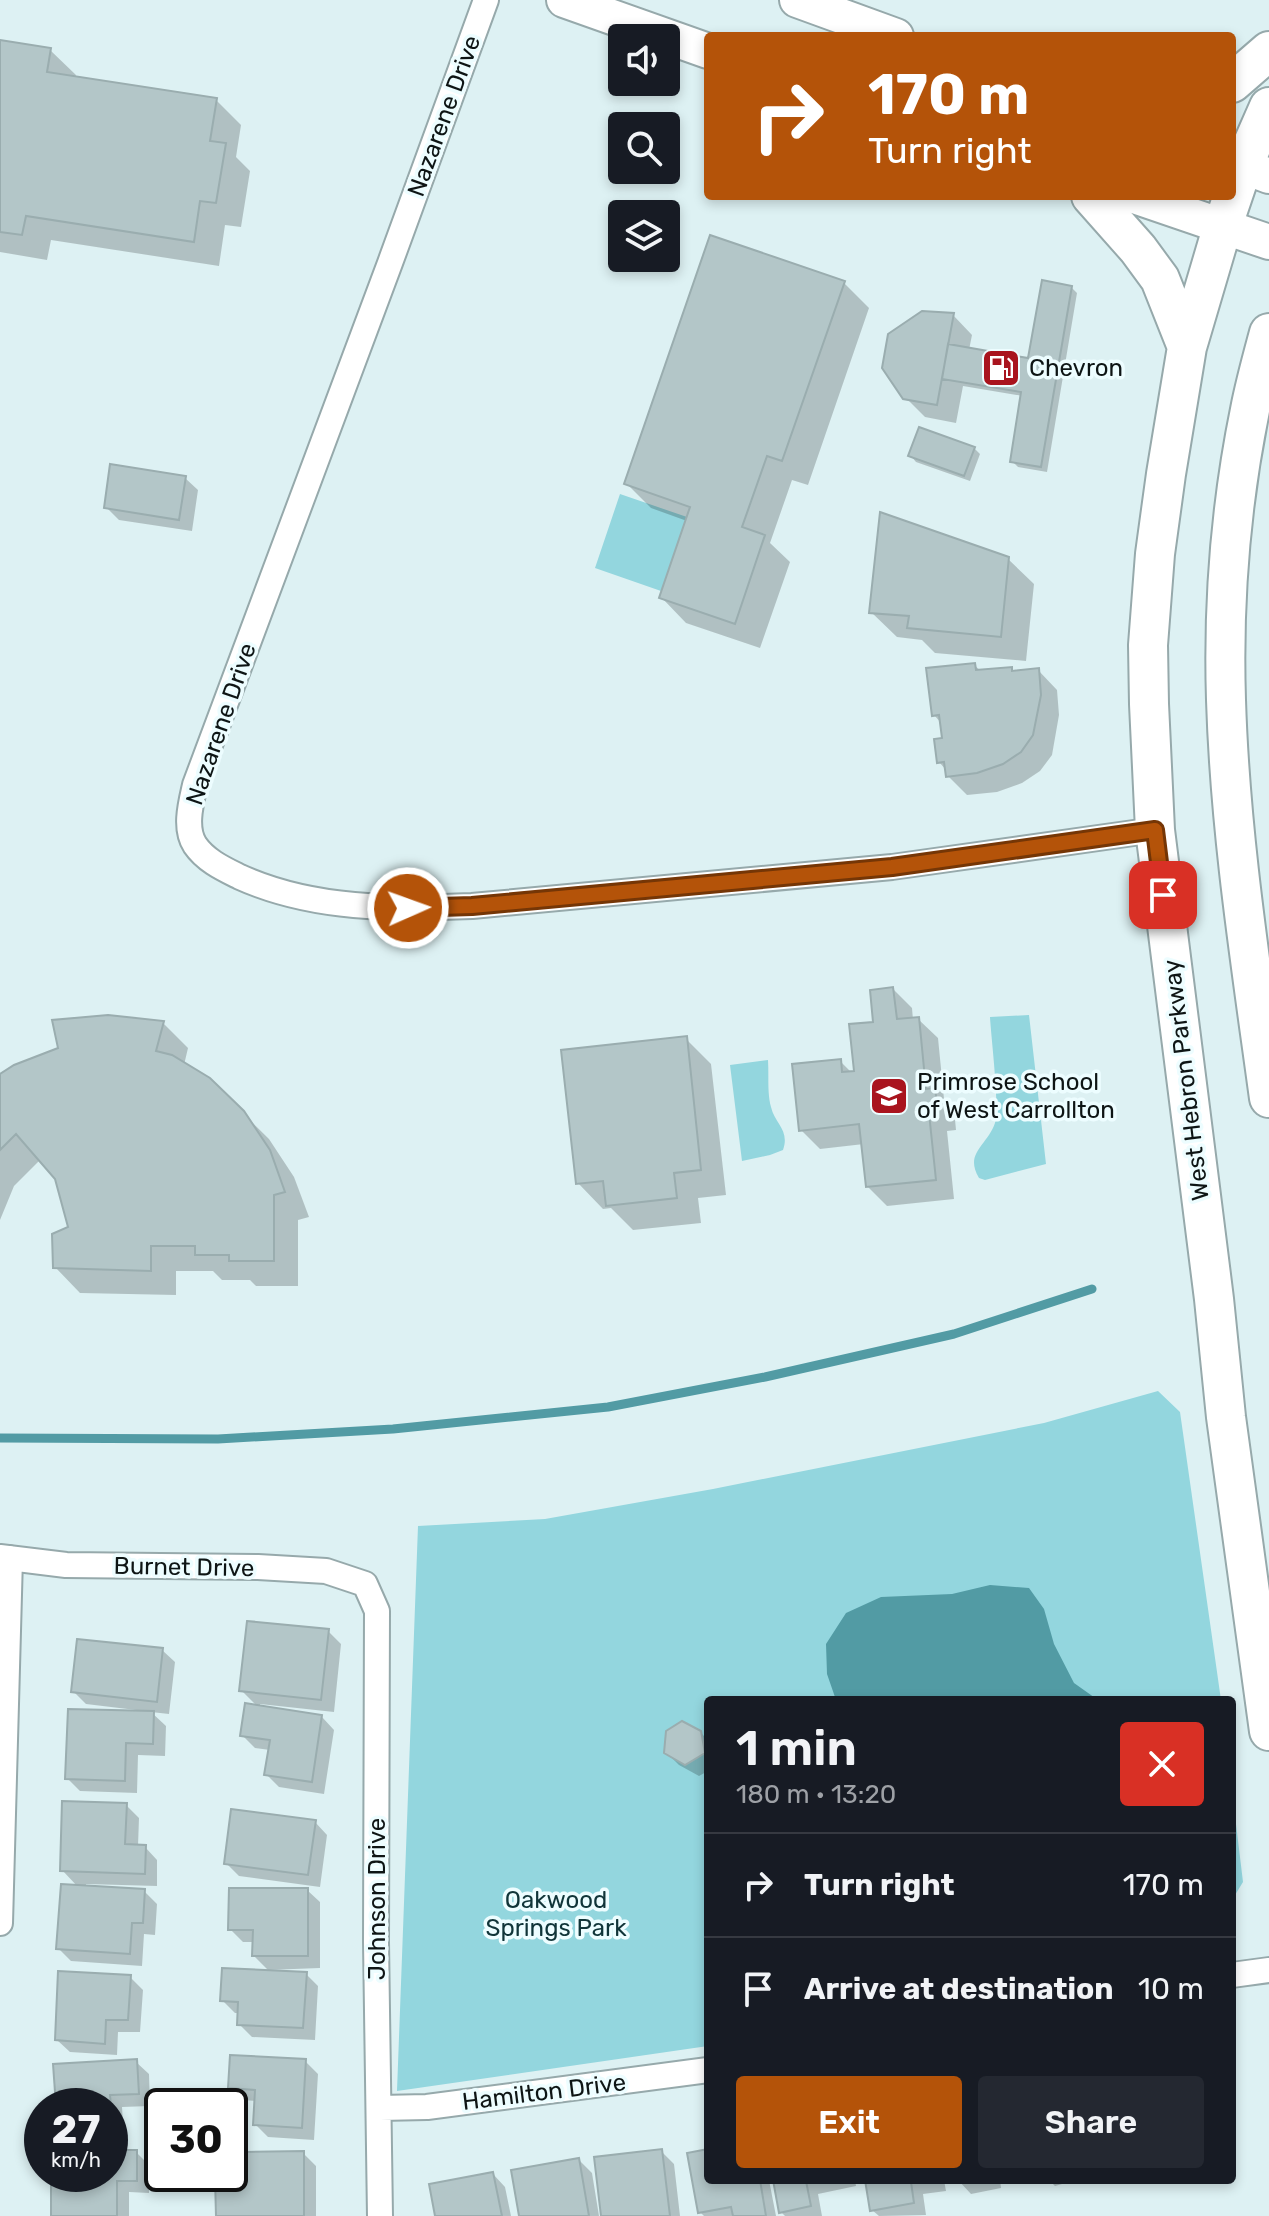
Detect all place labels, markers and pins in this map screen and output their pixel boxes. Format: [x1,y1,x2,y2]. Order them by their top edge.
fuel station icon: Chevron [980,347,1022,389]
place label: Chevron [1029,354,1123,382]
pin [1129,861,1197,929]
place label: Primrose School of West Carrollton [917,1068,1115,1124]
school or university icon: Primrose School of West Carrollton [868,1075,910,1117]

